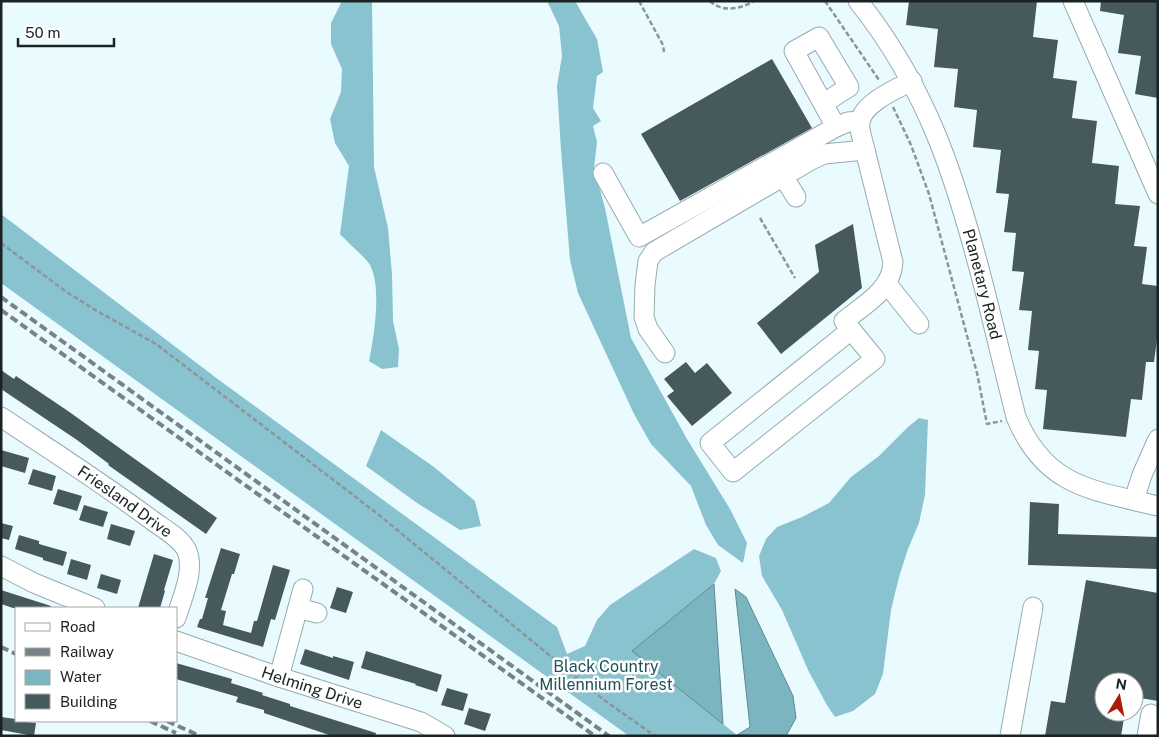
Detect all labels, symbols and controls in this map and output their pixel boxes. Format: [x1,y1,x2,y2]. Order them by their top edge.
scale bar [18,15,114,47]
text: 50 m [25,24,60,41]
street label: Planetary Road [959,227,1006,342]
street label: Friesland Drive [74,462,176,541]
legend [15,607,178,722]
text: Road [60,618,96,635]
text: Railway [60,643,114,660]
park label: Black Country Millennium Forest [539,657,673,694]
street label: Helming Drive [259,663,365,713]
text: Water [60,668,102,685]
north arrow [1094,672,1144,722]
text: N [1114,675,1128,693]
text: Building [60,693,118,710]

